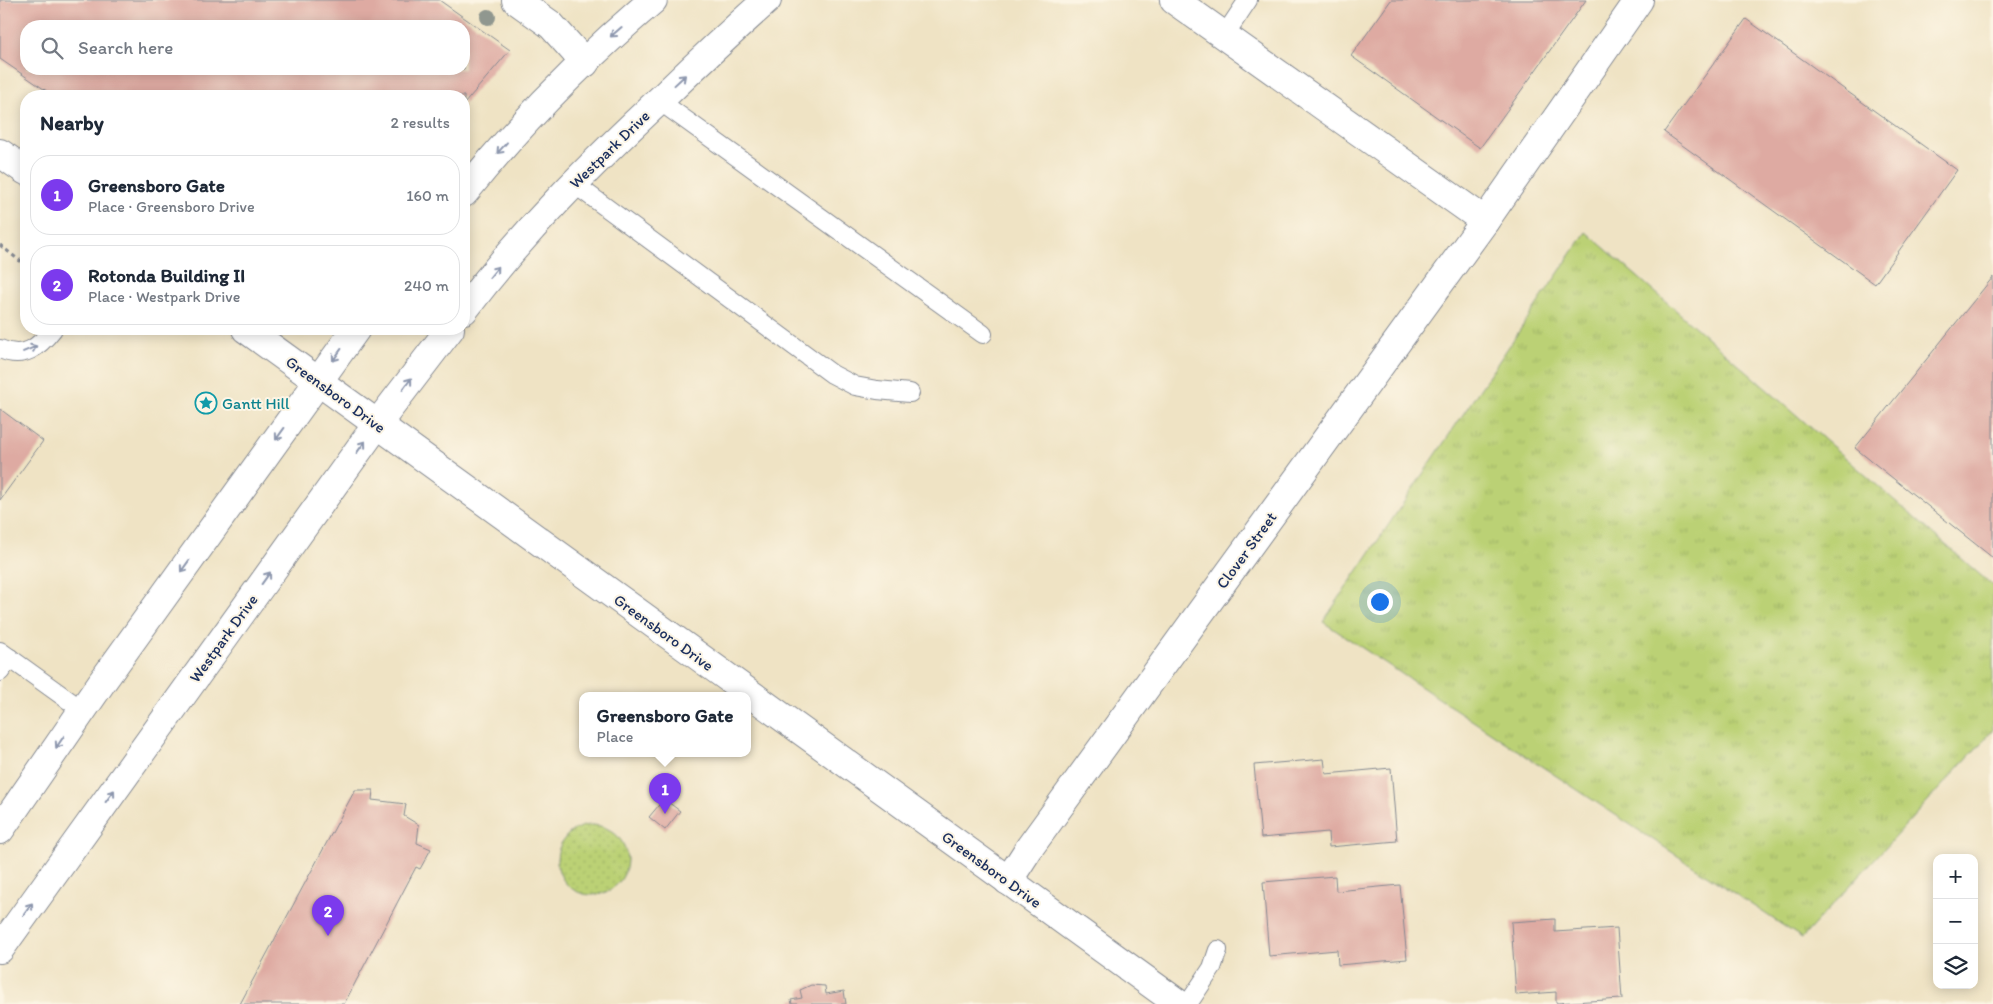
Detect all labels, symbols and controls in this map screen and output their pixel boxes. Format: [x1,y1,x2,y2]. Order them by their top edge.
search box [20,20,470,75]
one-way arrow [610,26,623,38]
icon: search [38,34,66,62]
text: Search here [78,36,173,59]
one-way arrow [674,74,686,86]
street label: Westpark Drive [565,106,653,192]
text: Nearby [40,110,104,135]
text: 2 results [390,113,450,132]
one-way arrow [496,141,508,154]
text: Greensboro Gate [88,174,225,197]
text: 1 [53,186,61,205]
text: 160 m [406,186,449,205]
text: Place · Greensboro Drive [88,197,255,216]
text: Rotonda Building II [88,264,245,287]
one-way arrow [489,266,500,279]
text: 2 [53,276,61,295]
text: 240 m [404,276,449,295]
text: Place · Westpark Drive [88,287,240,306]
one-way arrow [22,344,37,354]
one-way arrow [332,348,343,361]
street label: Greensboro Drive [282,352,390,437]
one-way arrow [402,378,413,391]
place icon: Gantt Hill [194,391,218,415]
place label: Gantt Hill [222,394,290,413]
one-way arrow [275,427,285,441]
one-way arrow [356,440,366,454]
street label: Clover Street [1212,508,1281,592]
one-way arrow [180,559,190,573]
one-way arrow [261,572,271,586]
your location [1367,589,1393,615]
street label: Westpark Drive [185,590,262,686]
street label: Greensboro Drive [610,590,718,675]
popup [579,692,751,757]
text: Greensboro Gate [597,704,733,727]
text: Place [597,727,633,746]
one-way arrow [55,734,65,748]
pin: 1 [649,773,681,814]
one-way arrow [105,789,115,803]
street label: Greensboro Drive [938,827,1046,912]
map controls [1933,854,1978,989]
button: + [1933,854,1978,899]
pin: 2 [312,895,344,936]
button: − [1933,899,1978,944]
one-way arrow [23,902,33,916]
button: layers [1933,944,1978,989]

